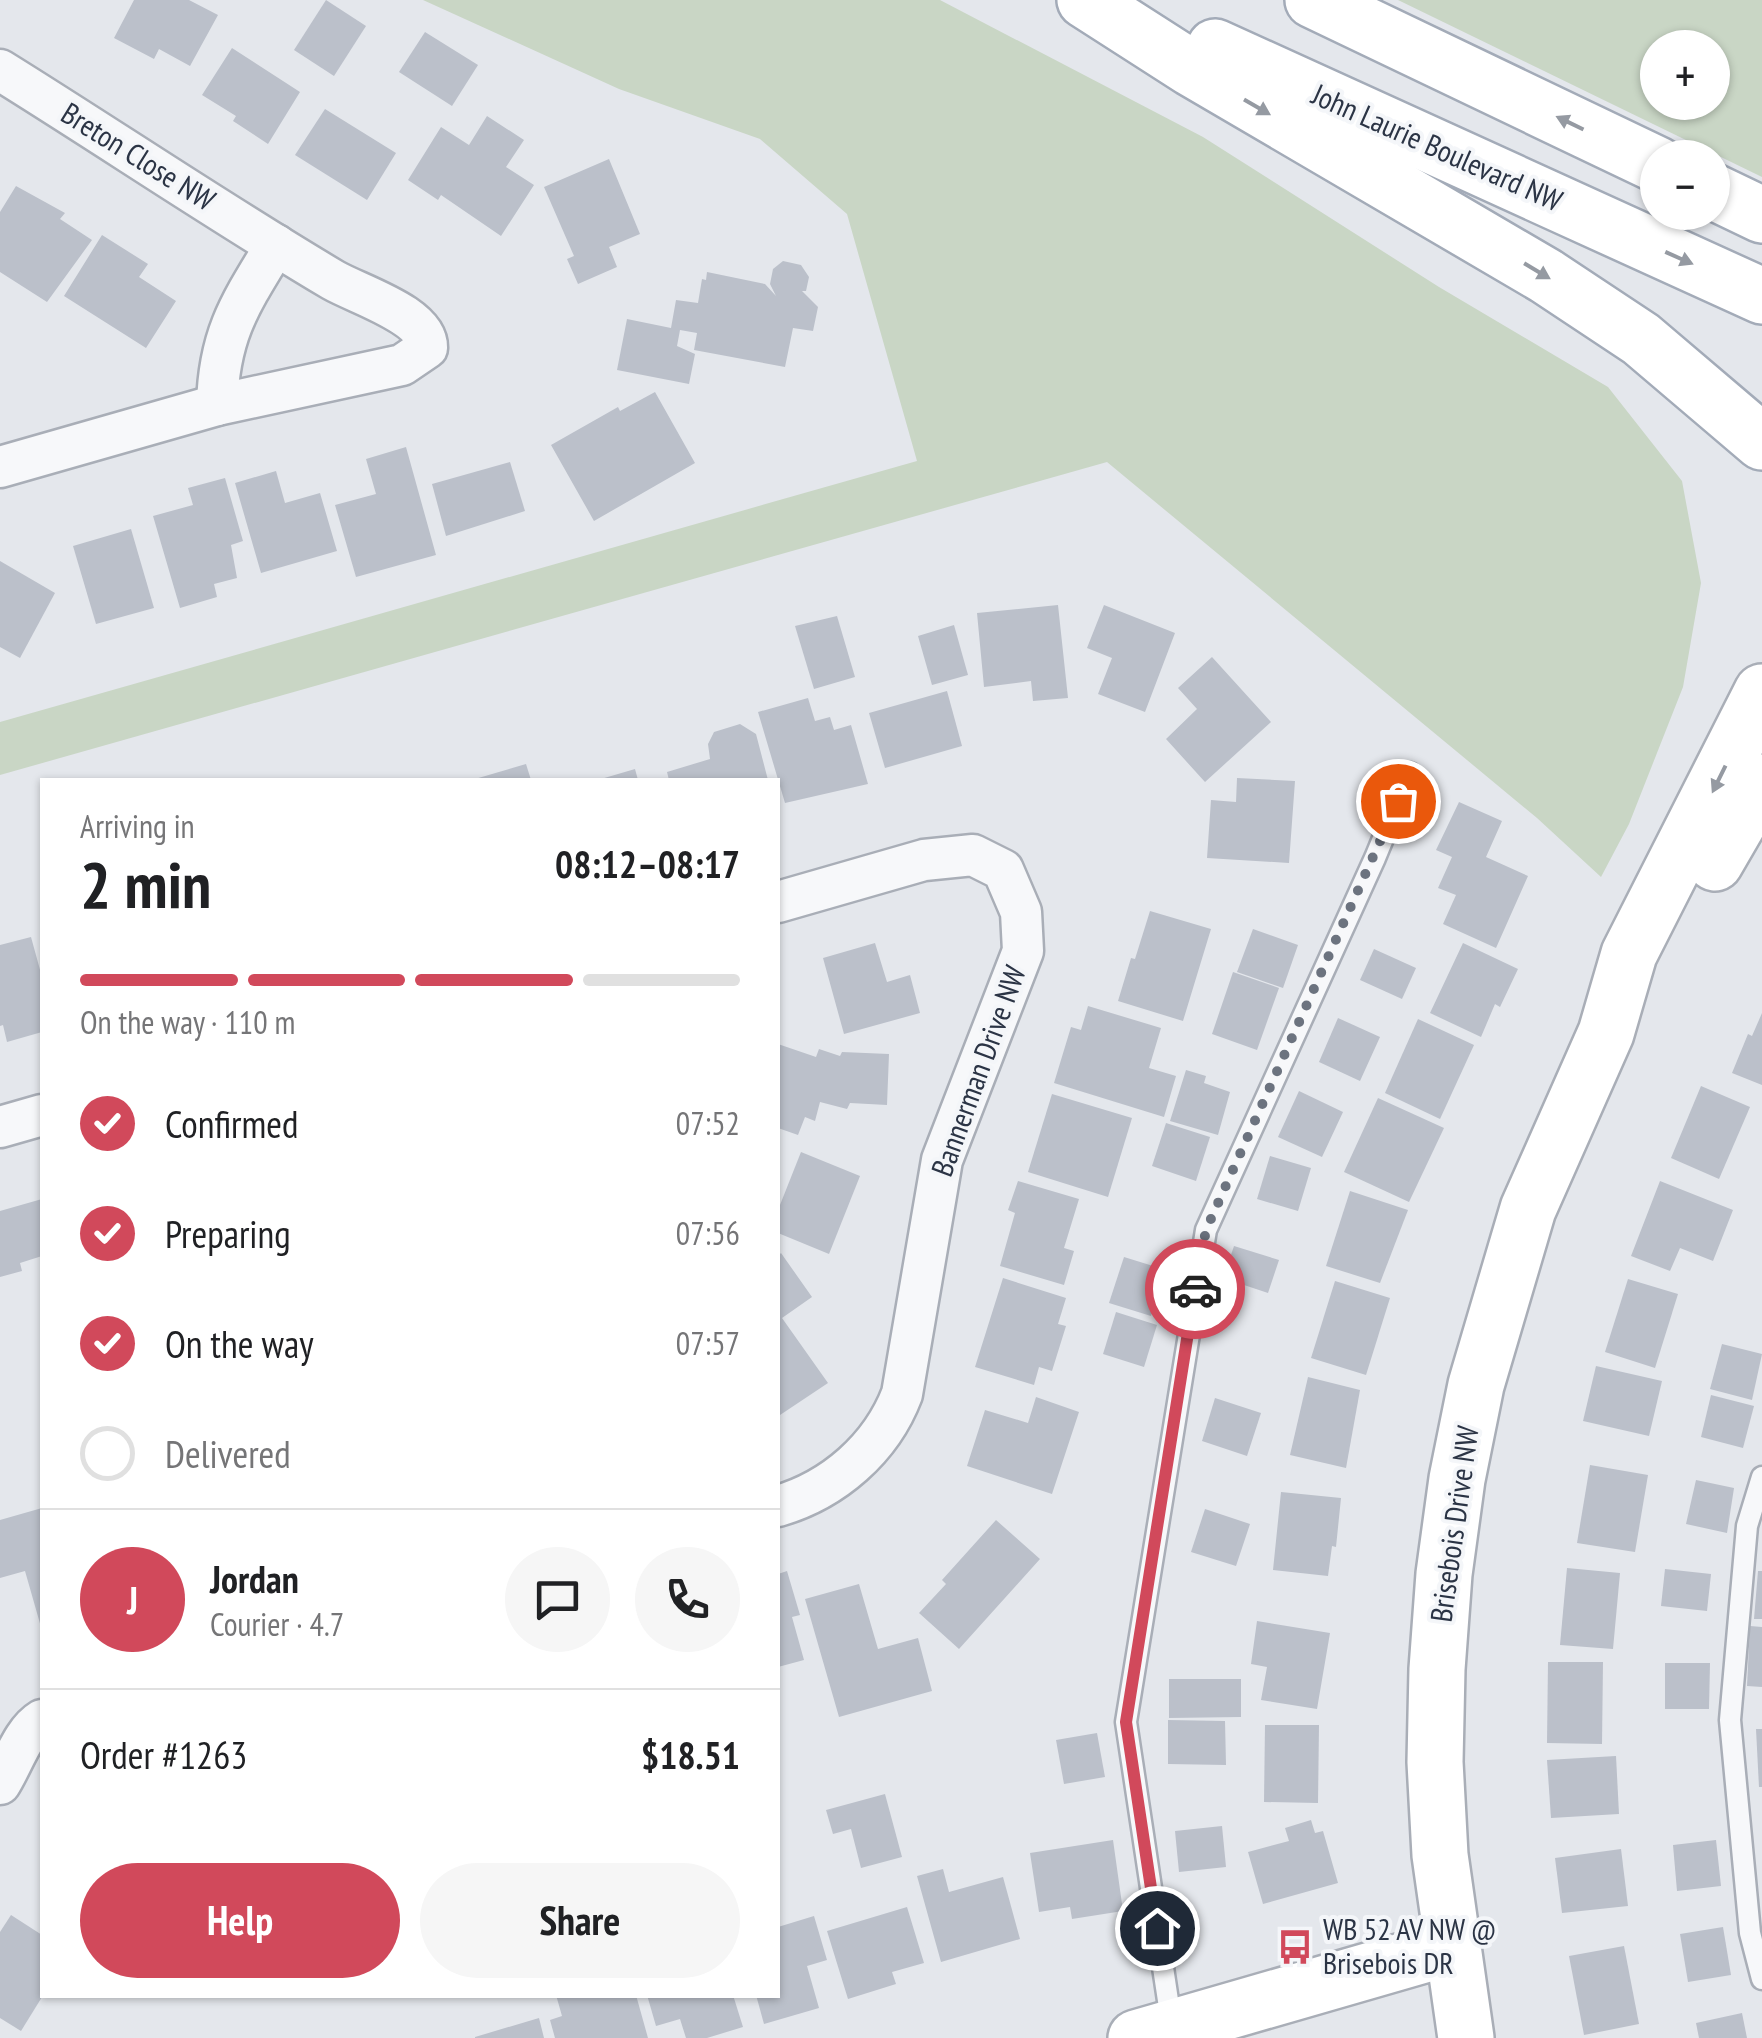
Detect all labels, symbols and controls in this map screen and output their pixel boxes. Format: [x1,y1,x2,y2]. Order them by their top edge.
map controls [1640,30,1730,230]
button: + [1640,30,1730,120]
street label: John Laurie Boulevard NW [1305,74,1569,219]
street label: Breton Close NW [55,93,223,218]
one-way arrow [1243,98,1271,115]
one-way arrow [1555,114,1584,131]
button: − [1640,140,1730,230]
one-way arrow [1664,250,1694,266]
one-way arrow [1523,262,1551,279]
pin [1356,759,1441,844]
one-way arrow [1711,765,1728,794]
icon: bag [1371,774,1426,829]
text: Arriving in [80,805,195,847]
text: 08:12–08:17 [555,839,740,888]
text: 2 min [80,842,211,926]
street label: Bannerman Drive NW [921,960,1034,1181]
text: On the way · 110 m [80,1001,295,1043]
icon: check [80,1096,135,1151]
text: Confirmed [165,1099,298,1148]
text: 07:52 [676,1102,740,1144]
icon: check [80,1206,135,1261]
text: Preparing [165,1209,291,1258]
text: 07:56 [676,1212,740,1254]
courier [1145,1239,1245,1339]
icon: car [1168,1262,1223,1317]
icon: check [80,1316,135,1371]
text: On the way [165,1319,313,1368]
text: 07:57 [676,1322,740,1364]
street label: Brisebois Drive NW [1420,1423,1487,1624]
text: Delivered [165,1429,291,1478]
button: chat [505,1547,610,1652]
button: phone [635,1547,740,1652]
text: Jordan [210,1554,299,1603]
text: J [127,1575,138,1624]
text: Courier · 4.7 [210,1603,344,1645]
text: Order #1263 [80,1730,247,1779]
text: $18.51 [641,1730,740,1779]
button: Help [80,1863,400,1978]
button: Share [420,1863,740,1978]
pin [1115,1886,1200,1971]
icon: home [1130,1901,1185,1956]
place label: WB 52 AV NW @ Brisebois DR [1323,1909,1497,1982]
bus stop icon: WB 52 AV NW @ Brisebois DR [1276,1928,1314,1966]

